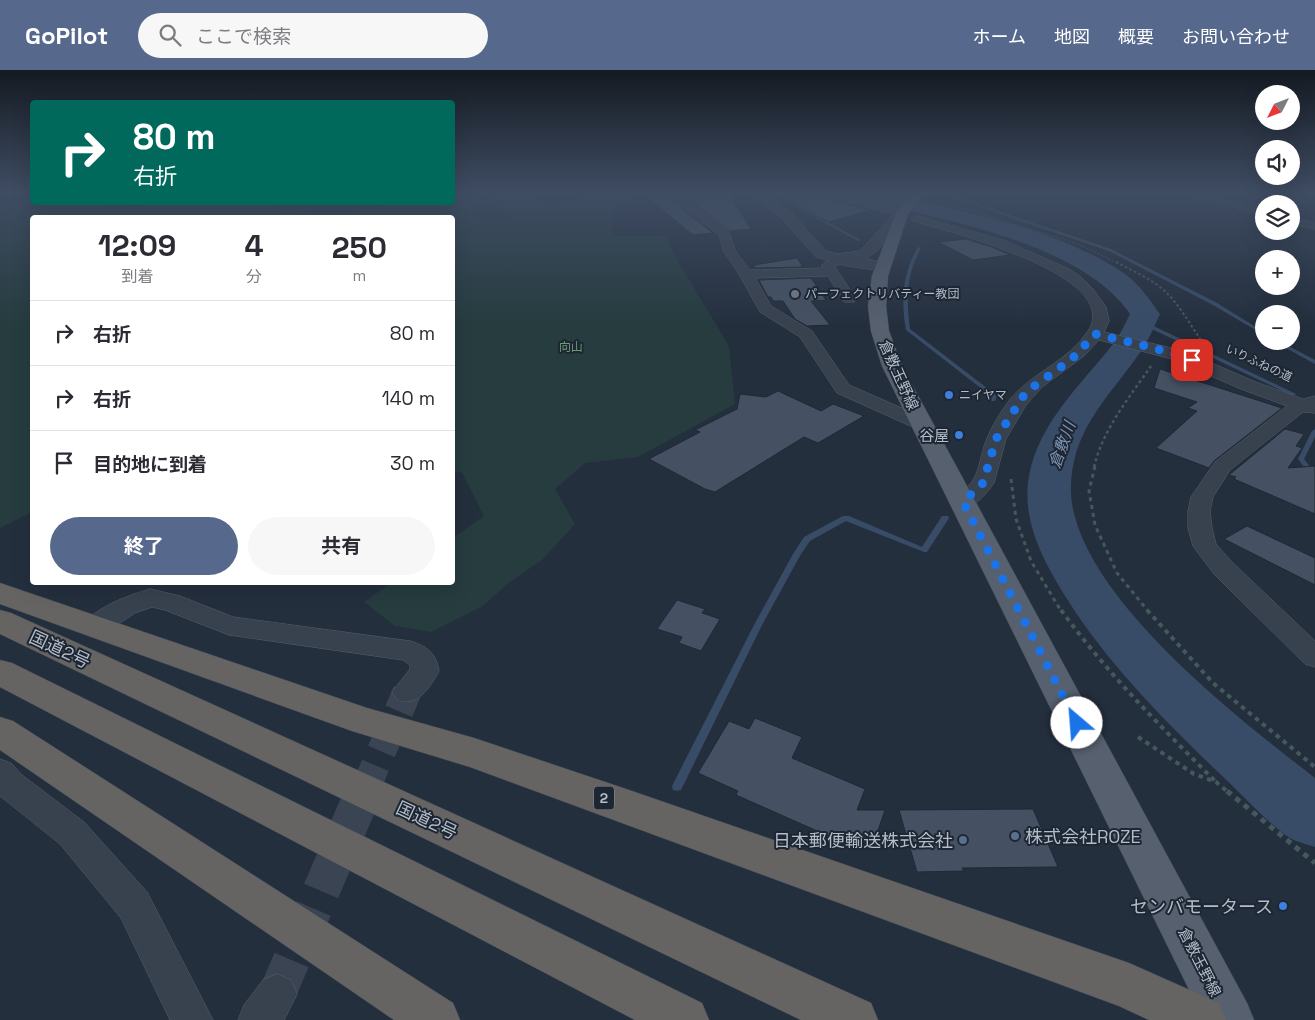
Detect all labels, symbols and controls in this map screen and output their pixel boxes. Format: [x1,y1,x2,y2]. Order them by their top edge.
search box [138,13,488,58]
text: GoPilot [25,20,108,51]
icon: search [156,21,184,49]
text: ここで検索 [196,24,291,49]
text: ホーム [973,25,1026,48]
text: 地図 [1054,25,1090,48]
text: 概要 [1118,25,1154,48]
text: お問い合わせ [1182,25,1290,48]
north arrow [1255,85,1300,130]
map controls [1255,85,1300,350]
text: 80 m [133,115,215,159]
icon: right [50,120,115,185]
button: sound [1255,140,1300,185]
text: 右折 [133,162,177,190]
button: layers [1255,195,1300,240]
text: 12:09 [98,226,176,265]
text: 4 [244,226,264,265]
text: 250 [332,228,387,267]
button: + [1255,250,1300,295]
text: m [352,265,366,286]
text: 到着 [121,266,153,287]
text: 分 [246,266,262,287]
place label: パーフェクトリバティー教団 [805,286,960,302]
marker: パーフェクトリバティー教団 [789,288,801,300]
button: − [1255,305,1300,350]
icon: right [50,319,78,347]
text: 80 m [390,321,435,346]
text: 右折 [93,322,131,347]
street label: 倉敷玉野線 [875,337,923,413]
park label: 向山 [559,339,583,355]
pin [1171,339,1213,381]
street label: いりふねの道 [1223,341,1295,385]
icon: arrive [1178,346,1206,374]
icon: right [50,384,78,412]
text: 140 m [382,386,435,411]
text: 右折 [93,387,131,412]
place label: ニイヤマ [959,387,1007,403]
marker: ニイヤマ [943,389,955,401]
water label: 倉敷川 [1044,417,1081,471]
place label: 谷屋 [919,426,949,445]
marker: 谷屋 [953,429,965,441]
icon: arrive [50,449,78,477]
text: 30 m [390,451,435,476]
text: 目的地に到着 [93,452,207,477]
button: 終了 [50,517,238,575]
button: 共有 [248,517,435,575]
street label: 国道2号 [26,625,94,673]
position arrow [1050,696,1102,748]
road number: 2 [594,786,614,810]
street label: 国道2号 [393,796,461,844]
place label: 株式会社ROZE [1025,825,1141,848]
place label: 日本郵便輸送株式会社 [773,829,953,852]
marker: 株式会社ROZE [1009,830,1021,842]
marker: 日本郵便輸送株式会社 [957,834,969,846]
place label: センバモータース [1130,895,1273,918]
marker: センバモータース [1277,900,1289,912]
street label: 倉敷玉野線 [1175,924,1225,1000]

